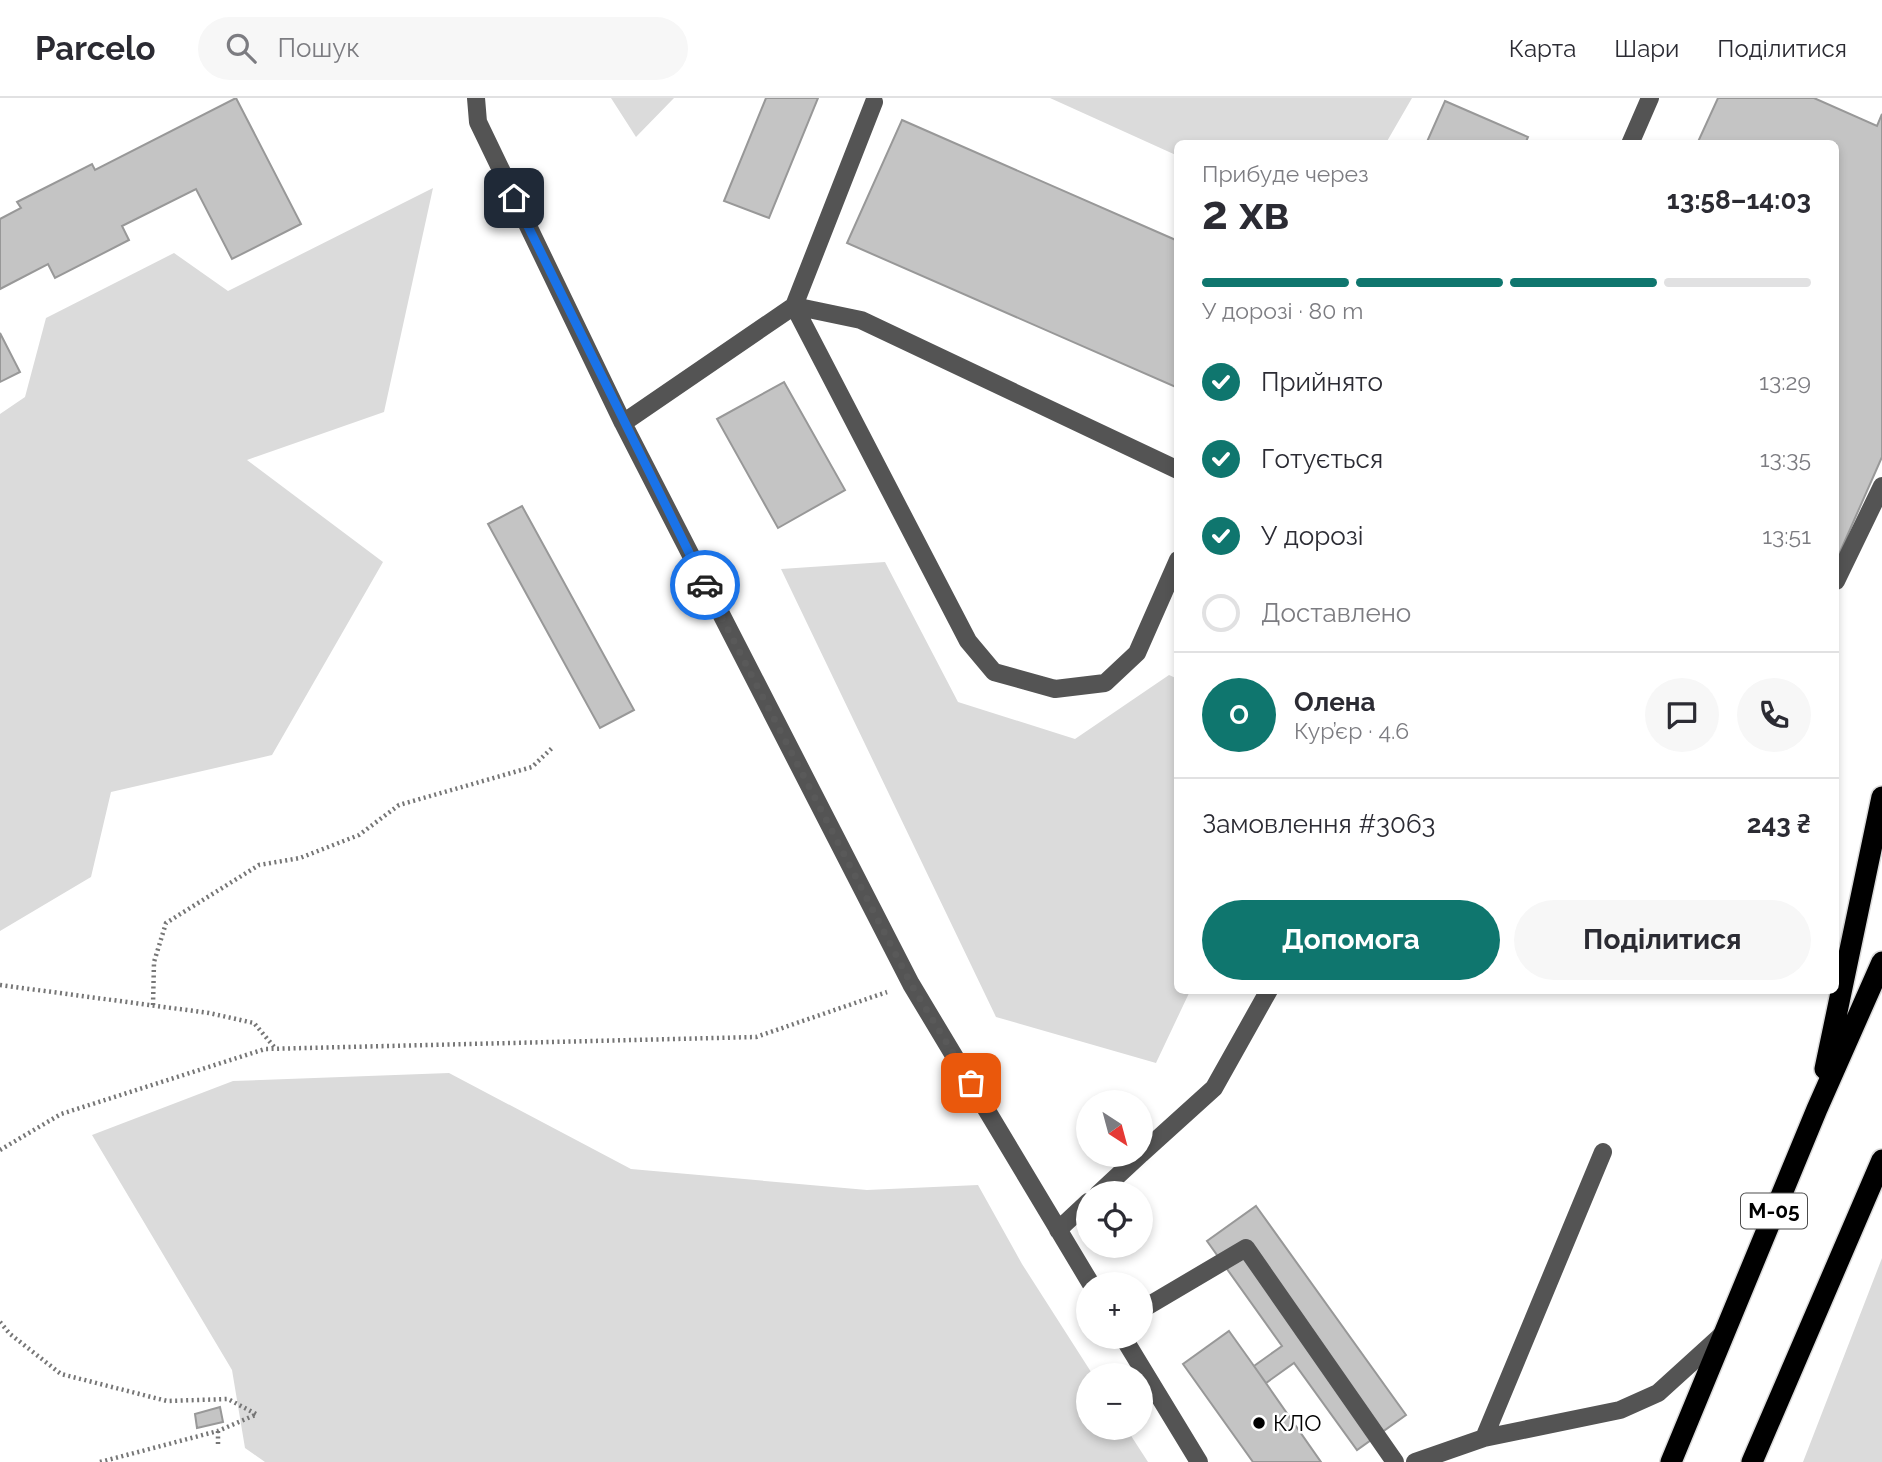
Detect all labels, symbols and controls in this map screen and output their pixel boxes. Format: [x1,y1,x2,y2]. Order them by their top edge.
search box [198,17,688,80]
text: Parcelo [35,29,156,68]
icon: search [222,29,260,67]
text: Пошук [278,33,360,63]
text: Карта [1509,34,1576,63]
text: Шари [1614,34,1679,63]
text: Поділитися [1717,34,1847,63]
text: Прибуде через [1202,160,1369,187]
pin [484,168,544,228]
icon: home [495,179,533,217]
text: 13:58–14:03 [1667,185,1811,215]
text: 2 хв [1202,186,1289,240]
text: У дорозі · 80 m [1202,297,1363,324]
icon: check [1202,363,1240,401]
text: Прийнято [1261,367,1383,397]
text: 13:29 [1759,368,1811,395]
icon: check [1202,440,1240,478]
text: Готується [1261,444,1383,474]
text: 13:35 [1760,445,1811,472]
icon: check [1202,517,1240,555]
text: У дорозі [1261,521,1363,551]
text: 13:51 [1762,522,1811,549]
courier [670,550,740,620]
icon: car [686,566,724,604]
text: Доставлено [1261,598,1411,628]
button: chat [1645,678,1719,752]
button: phone [1737,678,1811,752]
text: Олена [1294,687,1375,717]
text: О [1229,700,1249,730]
text: Кур’єр · 4.6 [1294,717,1409,744]
text: Замовлення #3063 [1202,809,1435,839]
text: 243 ₴ [1747,809,1811,839]
button: Допомога [1202,900,1500,980]
button: Поділитися [1514,900,1811,980]
pin [941,1053,1001,1113]
icon: bag [952,1064,990,1102]
north arrow [1076,1090,1153,1167]
map controls [1076,1090,1153,1440]
button: locate [1076,1181,1153,1258]
road number: М-05 [1741,1194,1807,1228]
button: + [1076,1272,1153,1349]
button: − [1076,1363,1153,1440]
place label: КЛО [1273,1409,1322,1436]
marker: КЛО [1251,1415,1267,1431]

